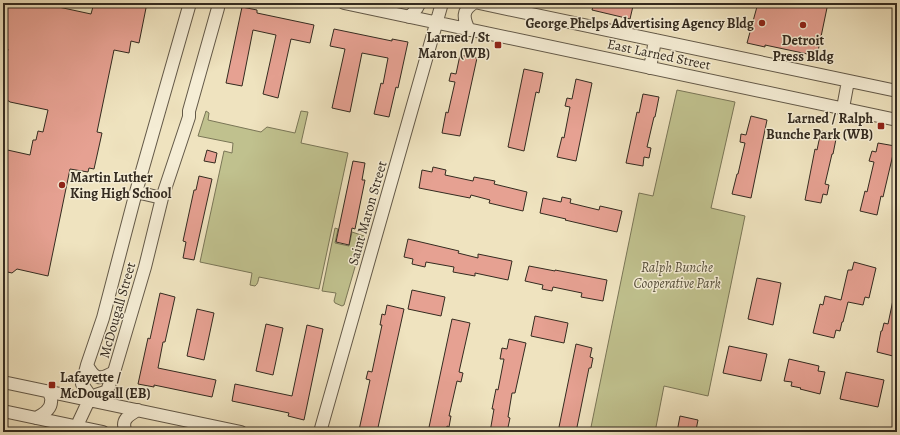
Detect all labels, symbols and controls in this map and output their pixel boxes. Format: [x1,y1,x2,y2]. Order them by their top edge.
place label: George Phelps Advertising Agency Bldg [525,14,755,33]
marker: George Phelps Advertising Agency Bldg [757,18,767,28]
marker: Detroit Press Bldg [798,20,808,30]
place label: Larned / St Maron (WB) [418,28,490,63]
place label: Detroit Press Bldg [772,31,834,66]
street label: East Larned Street [605,34,713,75]
marker: Larned / St Maron (WB) [493,40,503,50]
place label: Larned / Ralph Bunche Park (WB) [766,109,873,144]
marker: Larned / Ralph Bunche Park (WB) [876,121,886,131]
street label: Saint Maron Street [343,158,392,268]
place label: Martin Luther King High School [70,168,172,203]
marker: Martin Luther King High School [57,180,67,190]
park label: Ralph Bunche Cooperative Park [633,258,721,293]
street label: McDougall Street [95,260,140,360]
place label: Lafayette / McDougall (EB) [60,368,151,403]
marker: Lafayette / McDougall (EB) [47,380,57,390]

